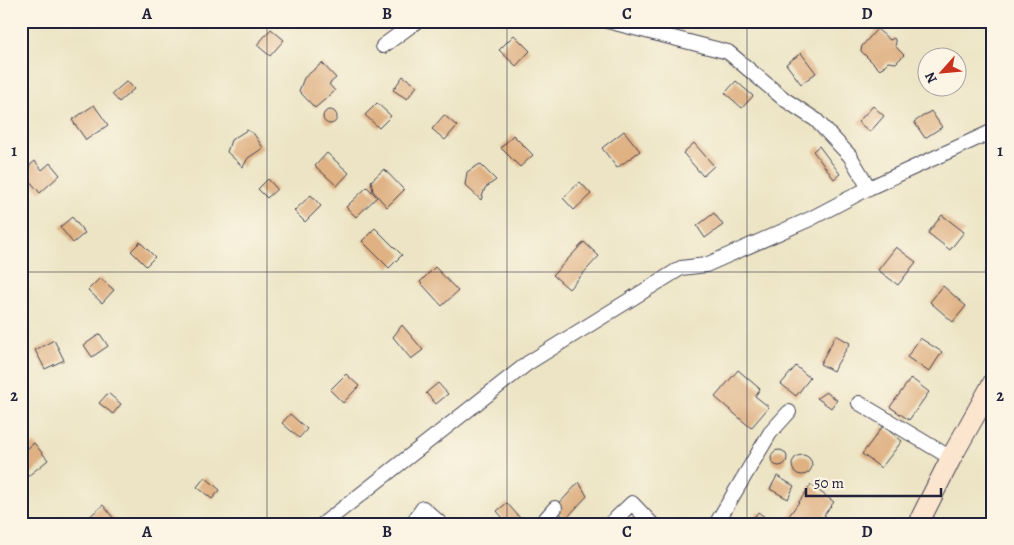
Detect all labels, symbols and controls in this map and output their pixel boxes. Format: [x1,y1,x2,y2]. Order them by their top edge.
text: A [141,3,153,25]
text: B [382,3,392,25]
text: C [622,3,632,25]
text: D [861,3,873,25]
north arrow [916,48,966,98]
text: N [920,69,942,87]
text: 1 [11,140,17,162]
text: 1 [997,140,1003,162]
text: 2 [10,385,18,407]
text: 2 [996,385,1004,407]
scale bar [806,465,942,497]
text: 50 m [814,473,844,493]
text: A [141,521,153,543]
text: B [382,521,392,543]
text: C [622,521,632,543]
text: D [861,521,873,543]

